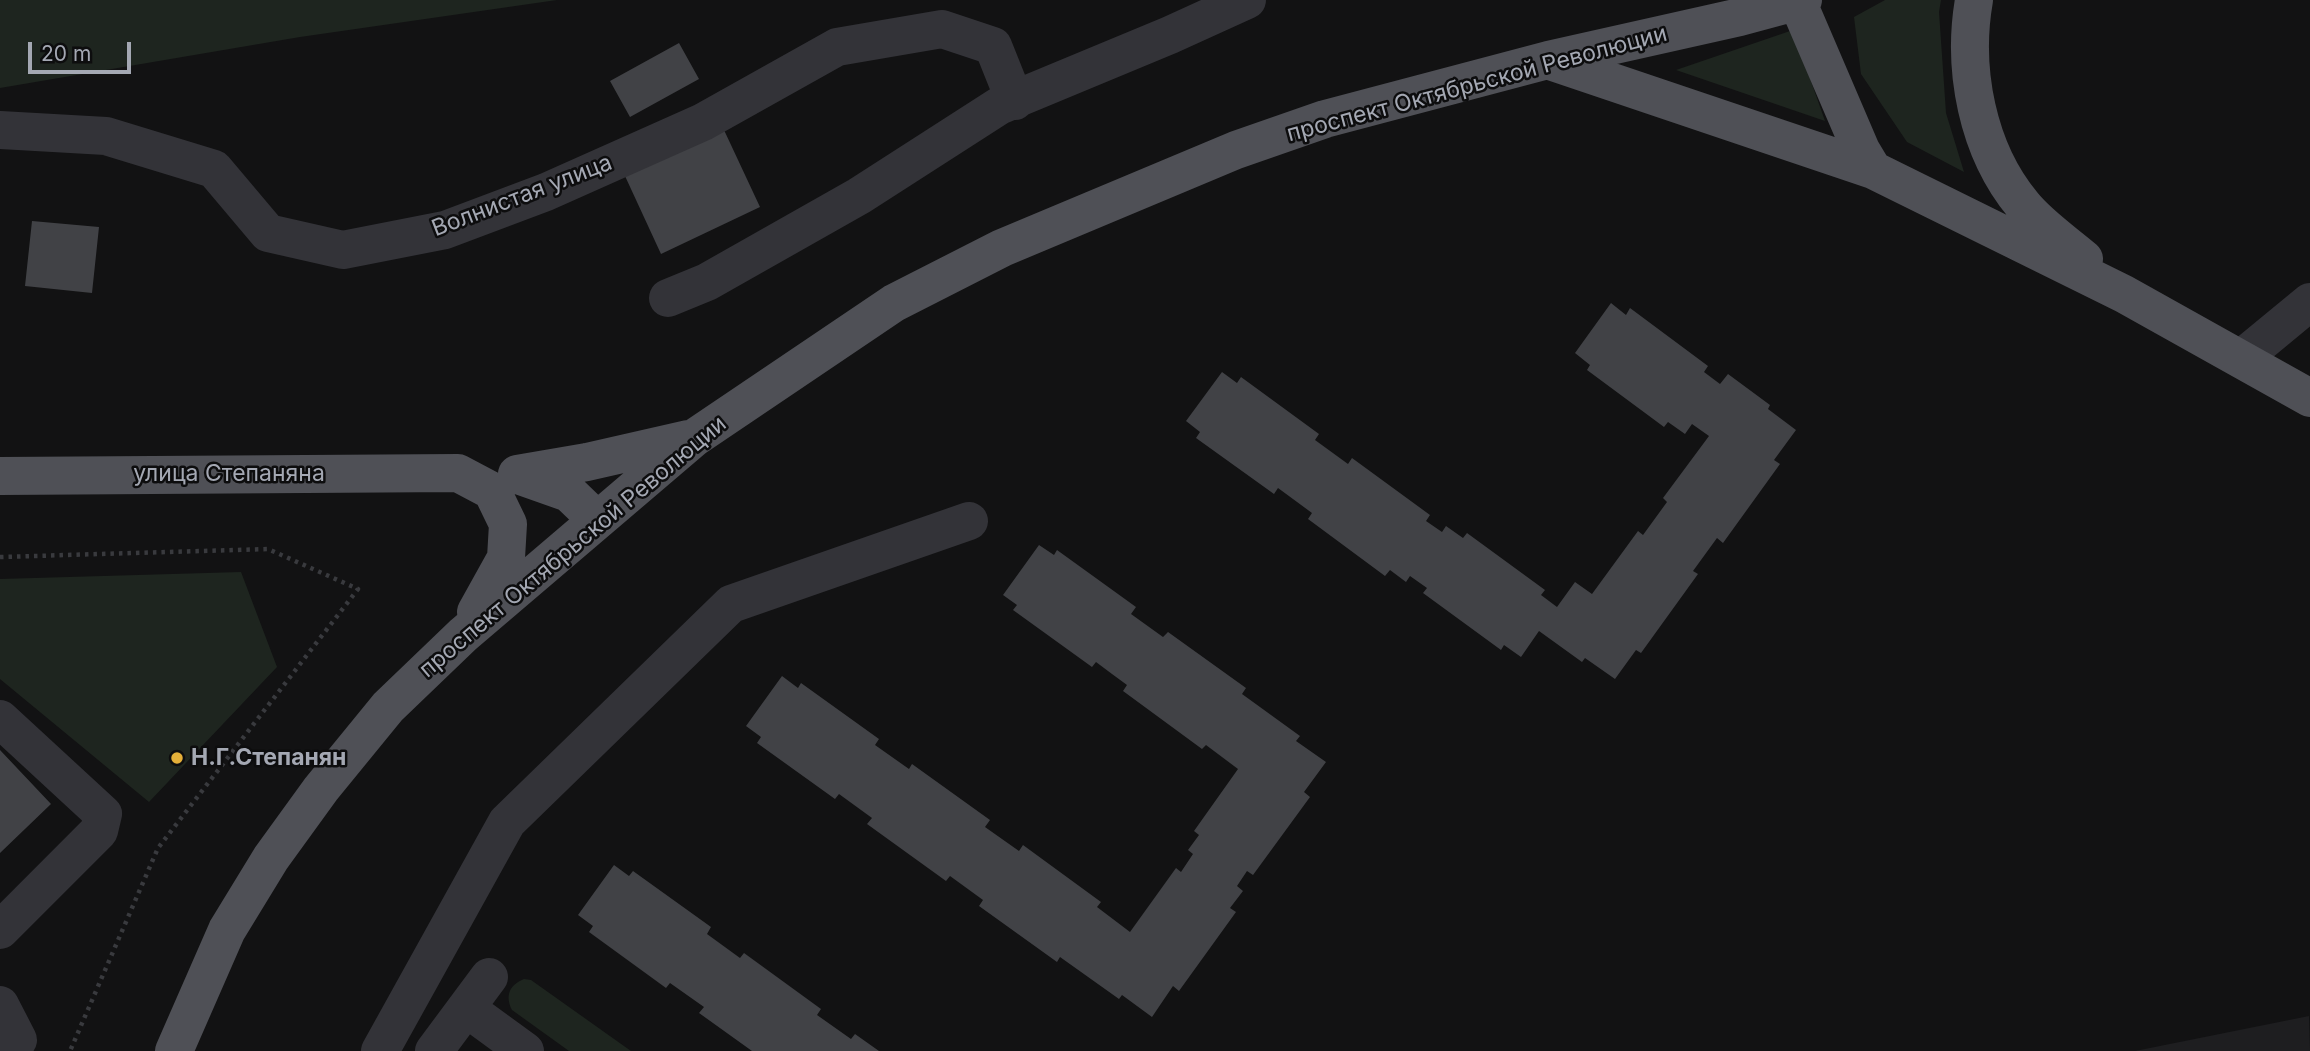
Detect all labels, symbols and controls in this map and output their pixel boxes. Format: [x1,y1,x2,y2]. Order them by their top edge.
street label: проспект Октябрьской Революции [1284,20,1670,148]
scale bar [32,28,135,72]
text: 20 m [41,41,91,66]
street label: Волнистая улица [428,149,616,243]
street label: проспект Октябрьской Революции [414,410,732,684]
street label: улица Степаняна [133,460,325,488]
place label: Н.Г.Степанян [191,744,346,772]
marker: Н.Г.Степанян [169,750,185,766]

